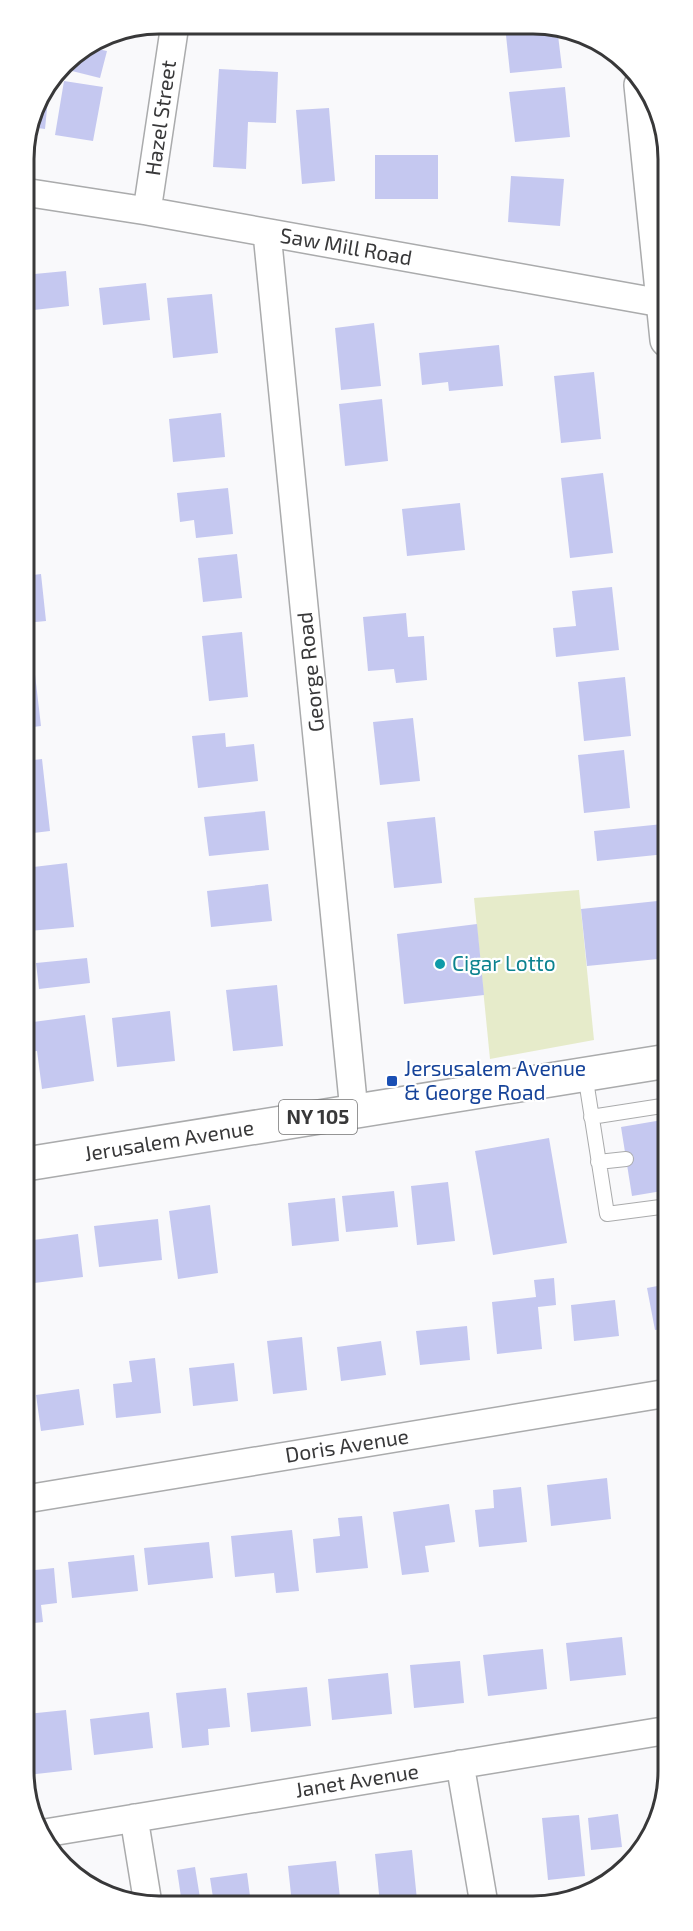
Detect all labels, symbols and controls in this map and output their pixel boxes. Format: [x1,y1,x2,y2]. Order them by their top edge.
street label: Hazel Street [139,58,180,177]
street label: Saw Mill Road [278,222,414,269]
street label: George Road [291,611,328,733]
place label: Cigar Lotto [452,950,556,975]
marker: Cigar Lotto [433,957,447,971]
place label: Jersusalem Avenue & George Road [404,1055,586,1104]
marker: Jersusalem Avenue & George Road [385,1074,399,1088]
road number: NY 105 [279,1100,357,1134]
street label: Jerusalem Avenue [82,1114,255,1165]
street label: Doris Avenue [283,1422,410,1467]
street label: Janet Avenue [293,1757,420,1802]

